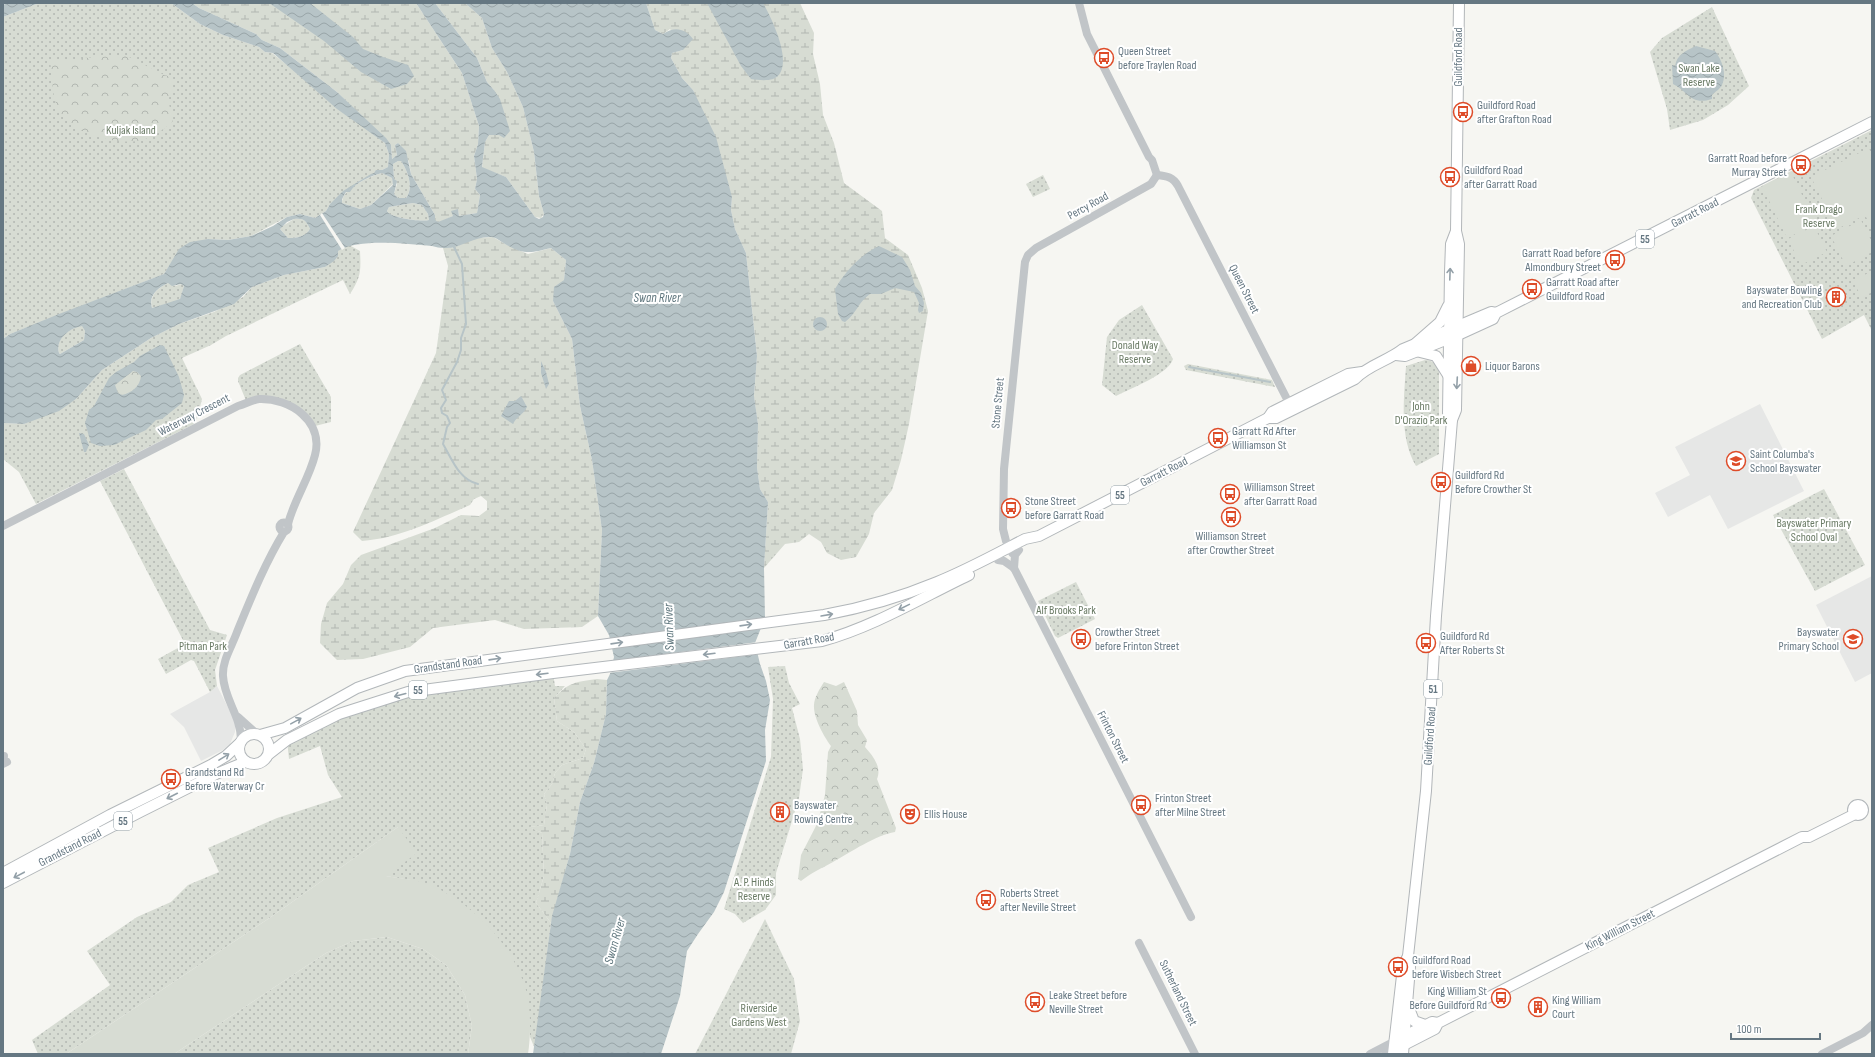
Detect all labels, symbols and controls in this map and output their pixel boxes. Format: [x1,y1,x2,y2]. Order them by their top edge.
street label: Guildford Road [1451,28,1466,86]
place label: Queen Street before Traylen Road [1118,44,1196,73]
bus stop icon: Queen Street before Traylen Road [1093,47,1115,69]
park label: Swan Lake Reserve [1678,61,1720,90]
place label: Guildford Road after Grafton Road [1477,98,1552,127]
bus stop icon: Guildford Road after Grafton Road [1452,101,1474,123]
park label: Kuljak Island [106,123,156,138]
place label: Garratt Road before Murray Street [1708,151,1787,180]
bus stop icon: Garratt Road before Murray Street [1790,154,1812,176]
place label: Guildford Road after Garratt Road [1464,163,1537,192]
bus stop icon: Guildford Road after Garratt Road [1439,166,1461,188]
street label: Percy Road [1065,189,1111,223]
street label: Garratt Road [1669,195,1721,231]
park label: Frank Drago Reserve [1795,202,1843,231]
road number: 55 [1636,230,1654,248]
place label: Garratt Road before Almondbury Street [1522,246,1601,275]
bus stop icon: Garratt Road before Almondbury Street [1604,249,1626,271]
street label: Queen Street [1225,262,1263,316]
one-way arrow [1446,268,1454,281]
place label: Garratt Road after Guildford Road [1546,275,1619,304]
bus stop icon: Garratt Road after Guildford Road [1521,278,1543,300]
place label: Bayswater Bowling and Recreation Club [1742,283,1822,312]
building icon: Bayswater Bowling and Recreation Club [1825,286,1847,308]
water label: Swan River [633,290,682,306]
park label: Donald Way Reserve [1112,338,1159,367]
shop icon: Liquor Barons [1460,355,1482,377]
place label: Liquor Barons [1485,359,1540,374]
one-way arrow [1453,376,1461,389]
street label: Stone Street [988,377,1008,429]
street label: Waterway Crescent [156,390,233,439]
park label: John D'Orazio Park [1395,399,1448,428]
place label: Garratt Rd After Williamson St [1232,424,1296,453]
bus stop icon: Garratt Rd After Williamson St [1207,427,1229,449]
place label: Saint Columba's School Bayswater [1750,447,1822,476]
school or university icon: Saint Columba's School Bayswater [1725,450,1747,472]
street label: Garratt Road [1138,454,1190,490]
place label: Guildford Rd Before Crowther St [1455,468,1532,497]
bus stop icon: Guildford Rd Before Crowther St [1430,471,1452,493]
place label: Williamson Street after Garratt Road [1244,480,1317,509]
bus stop icon: Williamson Street after Garratt Road [1219,483,1241,505]
road number: 55 [1111,486,1129,504]
place label: Stone Street before Garratt Road [1025,494,1104,523]
bus stop icon: Stone Street before Garratt Road [1000,497,1022,519]
bus stop icon: Williamson Street after Crowther Street [1220,506,1242,528]
park label: Bayswater Primary School Oval [1776,516,1852,545]
place label: Williamson Street after Crowther Street [1188,529,1275,558]
water label: Swan River [660,602,678,651]
park label: Alf Brooks Park [1035,603,1096,618]
one-way arrow [898,604,910,611]
one-way arrow [820,610,833,618]
one-way arrow [739,621,752,629]
place label: Crowther Street before Frinton Street [1095,625,1180,654]
place label: Bayswater Primary School [1779,625,1840,654]
bus stop icon: Crowther Street before Frinton Street [1070,628,1092,650]
school or university icon: Bayswater Primary School [1842,628,1864,650]
street label: Garratt Road [783,629,835,653]
place label: Guildford Rd After Roberts St [1439,629,1505,658]
bus stop icon: Guildford Rd After Roberts St [1415,632,1437,654]
park label: Pitman Park [179,639,227,654]
one-way arrow [610,639,623,647]
one-way arrow [703,651,716,658]
street label: Grandstand Road [413,653,483,677]
one-way arrow [488,655,501,663]
one-way arrow [536,670,549,678]
road number: 51 [1424,680,1442,698]
road number: 55 [409,681,427,699]
one-way arrow [393,692,406,699]
street label: Guildford Road [1420,706,1440,766]
street label: Frinton Street [1094,708,1133,766]
one-way arrow [290,717,302,725]
one-way arrow [218,753,230,761]
place label: Grandstand Rd Before Waterway Cr [185,765,265,794]
bus stop icon: Grandstand Rd Before Waterway Cr [160,768,182,790]
place label: Frinton Street after Milne Street [1155,791,1226,820]
one-way arrow [166,793,178,800]
bus stop icon: Frinton Street after Milne Street [1130,794,1152,816]
place label: Bayswater Rowing Centre [794,798,853,827]
building icon: Bayswater Rowing Centre [769,801,791,823]
theatre icon: Ellis House [899,803,921,825]
place label: Ellis House [924,807,968,822]
road number: 55 [114,812,132,830]
street label: Grandstand Road [36,826,104,870]
one-way arrow [13,872,25,879]
park label: A. P. Hinds Reserve [733,875,774,904]
place label: Roberts Street after Neville Street [1000,886,1076,915]
bus stop icon: Roberts Street after Neville Street [975,889,997,911]
street label: King William Street [1583,906,1658,954]
water label: Swan River [601,915,630,966]
place label: Guildford Road before Wisbech Street [1412,953,1502,982]
bus stop icon: Guildford Road before Wisbech Street [1387,956,1409,978]
street label: Sutherland Street [1156,958,1201,1029]
place label: King William St Before Guildford Rd [1409,984,1487,1013]
bus stop icon: King William St Before Guildford Rd [1490,987,1512,1009]
place label: Leake Street before Neville Street [1049,988,1127,1017]
bus stop icon: Leake Street before Neville Street [1024,991,1046,1013]
place label: King William Court [1552,993,1601,1022]
building icon: King William Court [1527,996,1549,1018]
park label: Riverside Gardens West [731,1001,787,1030]
scale bar [1731,1015,1820,1041]
text: 100 m [1737,1022,1762,1037]

